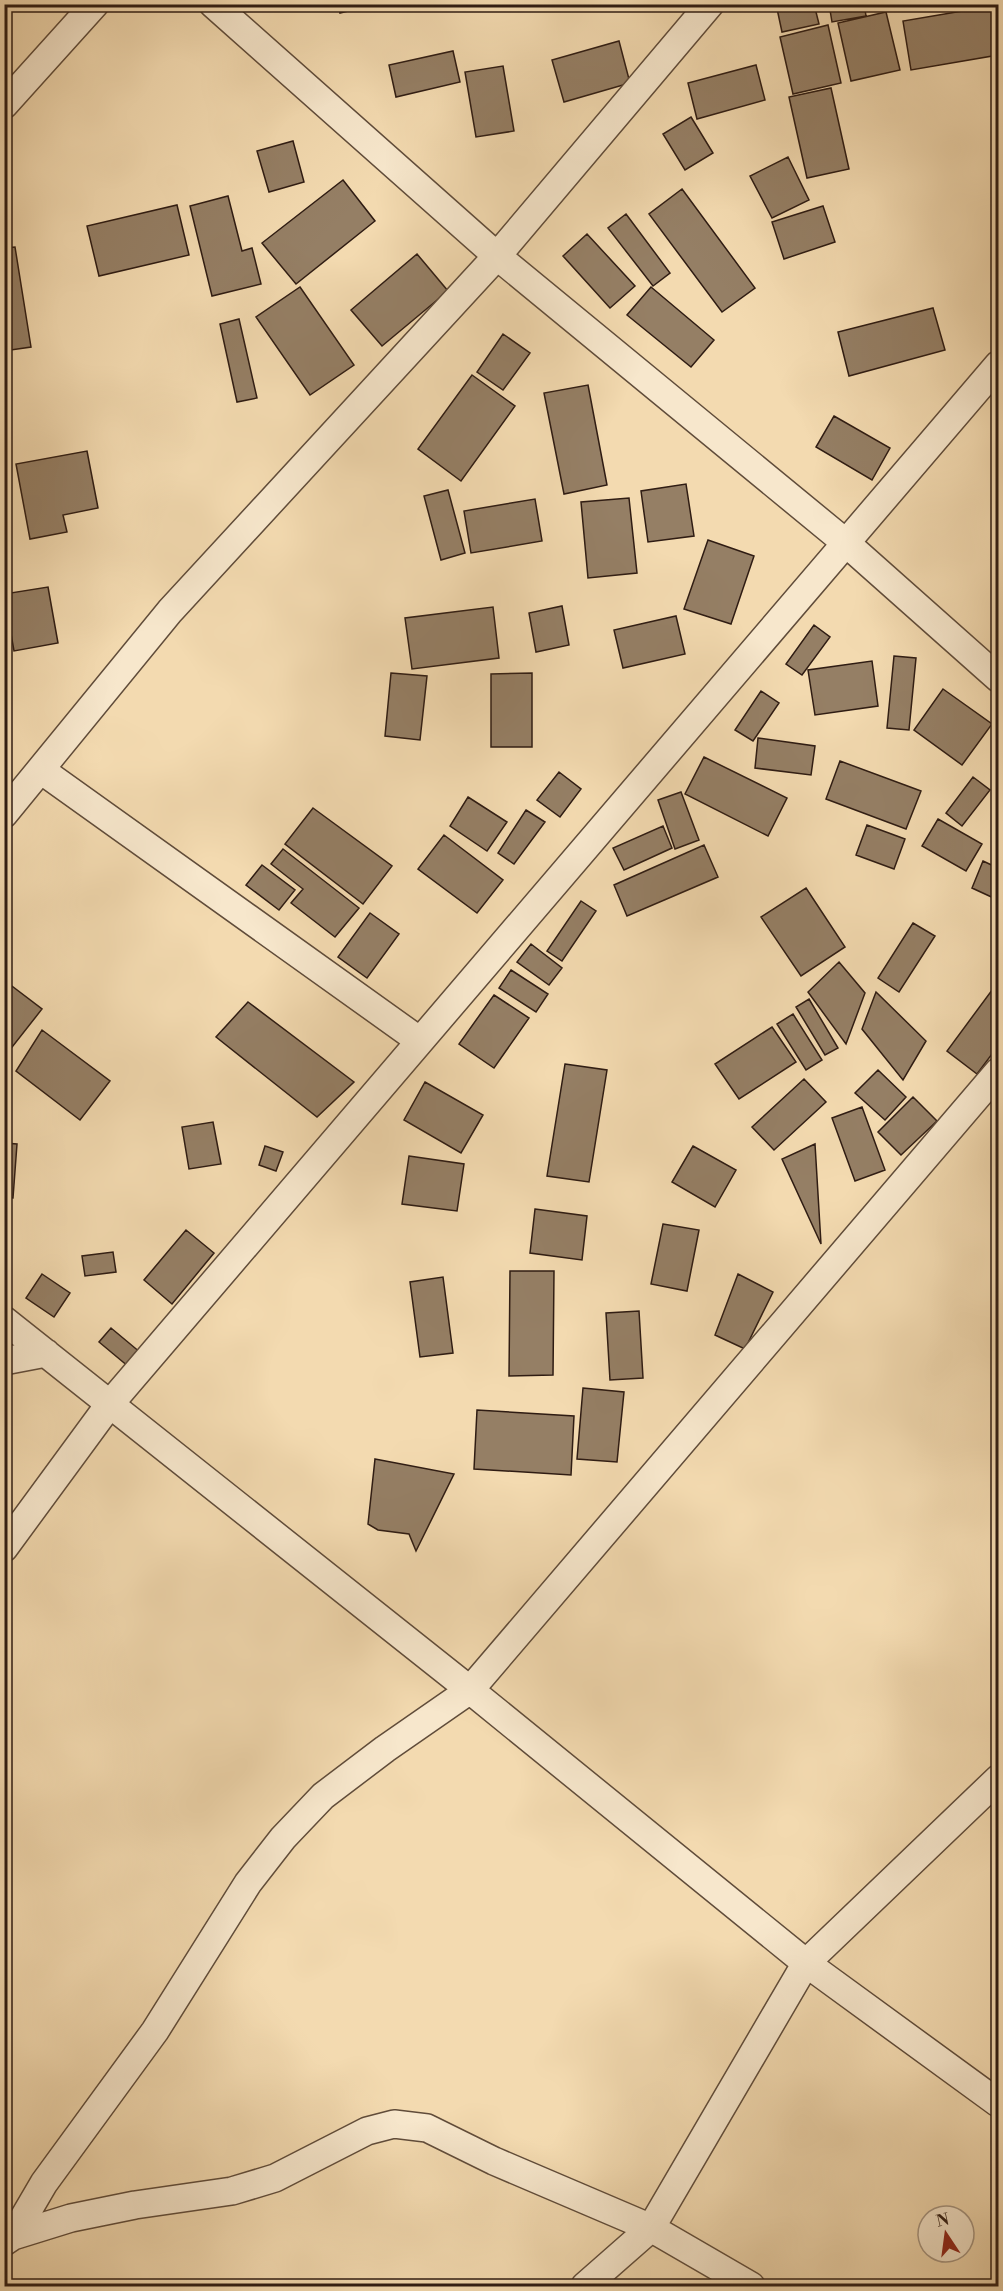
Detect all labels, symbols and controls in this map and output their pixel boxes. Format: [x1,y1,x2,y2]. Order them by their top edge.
north arrow [916,2204,976,2264]
text: N [934,2209,952,2232]

